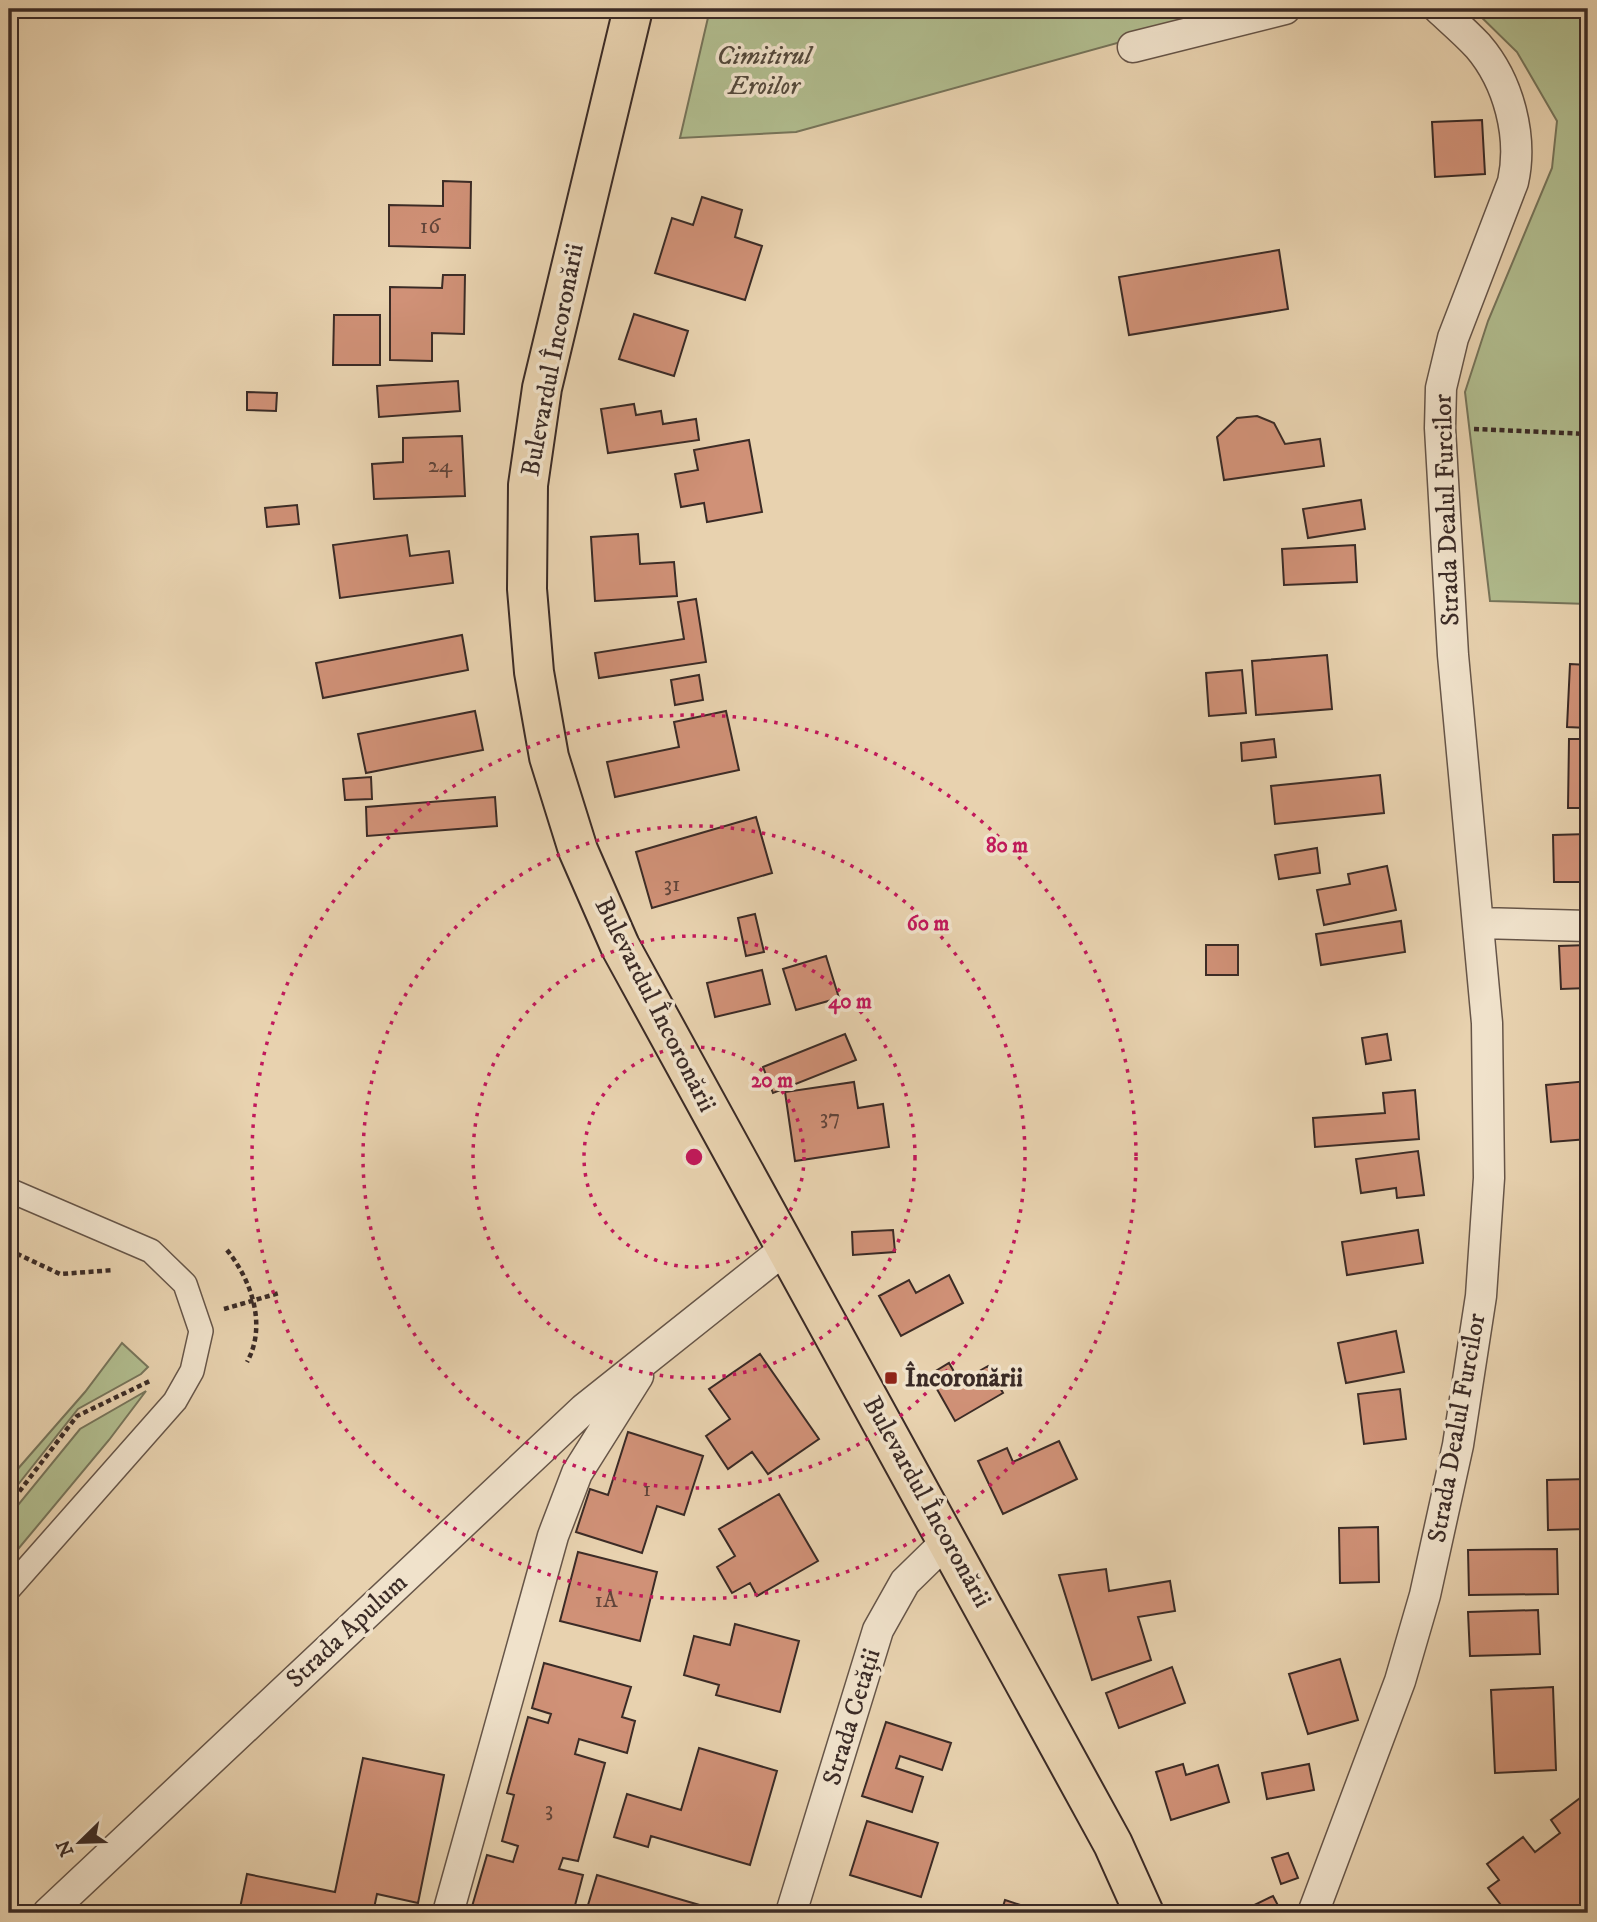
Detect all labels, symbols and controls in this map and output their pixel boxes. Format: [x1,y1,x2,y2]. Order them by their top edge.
park label: Cimitirul Eroilor [717,40,815,103]
house number: 16 [420,212,441,241]
street label: Bulevardul Încoronării [513,241,592,479]
street label: Strada Dealul Furcilor [1426,393,1468,627]
house number: 24 [428,451,453,480]
text: 80 m [986,833,1028,859]
house number: 31 [663,870,681,899]
street label: Bulevardul Încoronării [587,892,724,1118]
text: 60 m [907,911,949,937]
text: 40 m [828,989,872,1015]
text: 20 m [751,1068,793,1094]
house number: 37 [820,1103,840,1132]
centre of rings [682,1145,706,1169]
street label: Strada Dealul Furcilor [1421,1310,1493,1545]
place label: Încoronării [905,1361,1023,1395]
marker: Încoronării [883,1370,899,1386]
street label: Bulevardul Încoronării [855,1390,1000,1613]
house number: 1 [643,1475,651,1504]
street label: Strada Apulum [279,1566,415,1696]
house number: 1A [594,1586,618,1615]
street label: Strada Cetății [816,1645,888,1789]
house number: 3 [545,1795,553,1824]
north arrow [46,1806,116,1876]
text: N [52,1836,79,1860]

